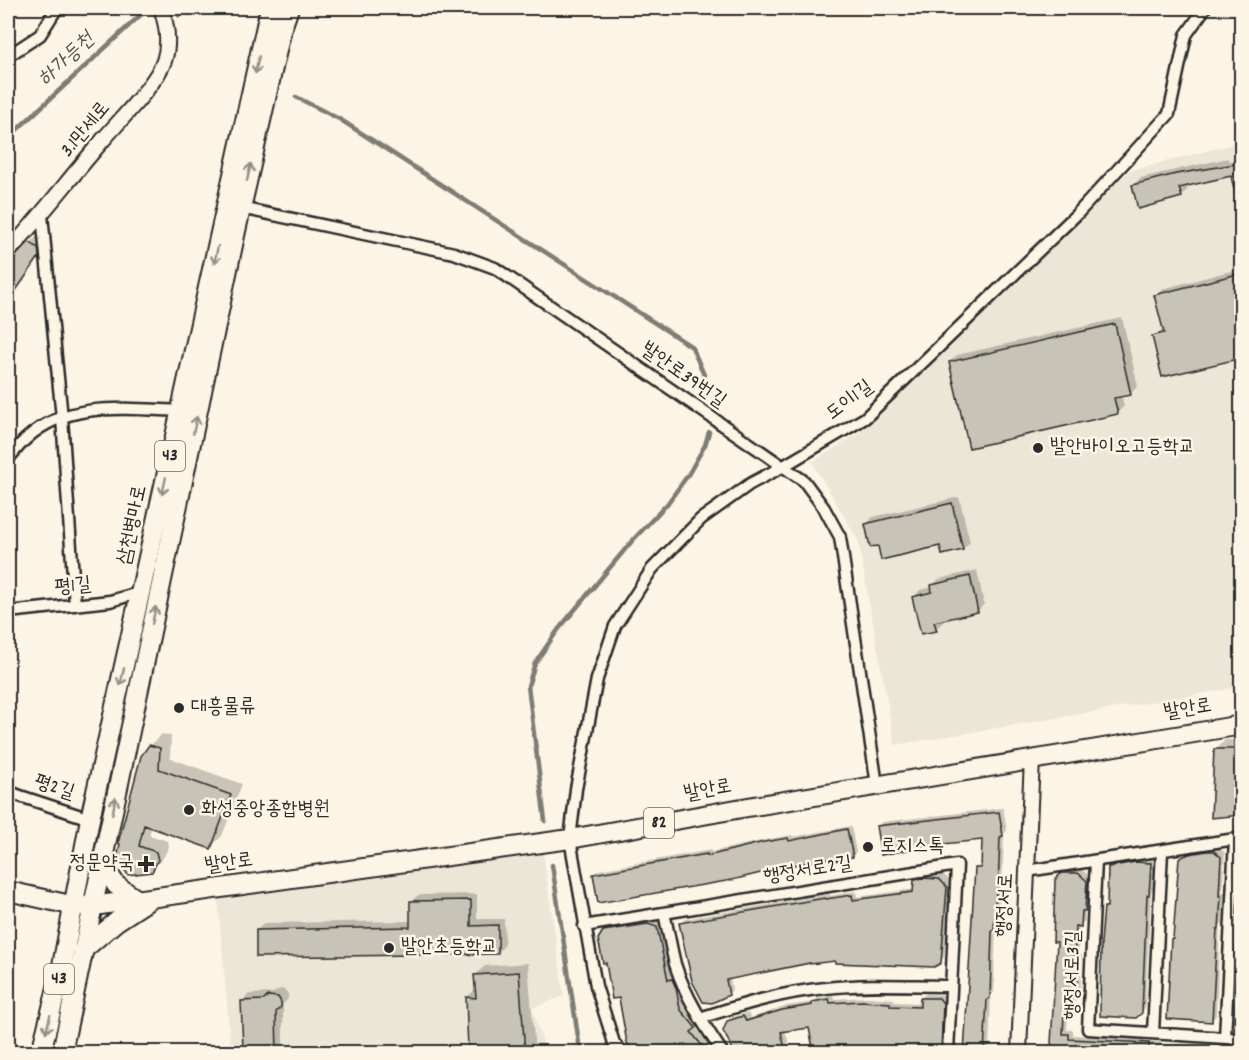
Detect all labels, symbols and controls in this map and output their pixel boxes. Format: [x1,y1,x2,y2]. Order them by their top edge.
water label: 하가등천 [32,25,103,94]
one-way arrow [251,55,263,74]
street label: 3.1만세로 [54,96,118,164]
one-way arrow [244,163,255,183]
one-way arrow [209,245,221,264]
street label: 발안로39번길 [635,336,731,416]
street label: 도이1길 [821,374,879,428]
one-way arrow [190,415,201,435]
place label: 발안바이오고등학교 [1050,434,1195,462]
road number: 43 [155,441,185,471]
marker: 발안바이오고등학교 [1031,441,1045,455]
one-way arrow [158,476,169,496]
street label: 삼천병마로 [111,483,155,567]
street label: 평1길 [53,571,93,603]
one-way arrow [149,606,160,626]
one-way arrow [115,667,127,686]
street label: 발안로 [1162,692,1214,728]
place label: 대흥물류 [191,694,255,722]
marker: 대흥물류 [172,701,186,715]
street label: 평2길 [30,768,78,808]
street label: 발안로 [682,773,734,809]
place label: 화성중앙종합병원 [201,796,330,824]
one-way arrow [109,797,120,816]
marker: 화성중앙종합병원 [182,803,196,817]
road number: 82 [644,808,674,838]
place label: 로지스톡 [880,833,944,861]
marker: 로지스톡 [861,840,875,854]
street label: 발안로 [203,847,255,881]
place label: 정문약국 [70,850,134,878]
street label: 행정서로2길 [762,850,854,892]
marker: 정문약국 [139,857,153,871]
street label: 행정서로 [990,872,1022,938]
street label: 행정서로3길 [1059,930,1089,1020]
place label: 발안초등학교 [401,934,498,962]
marker: 발안초등학교 [382,941,396,955]
road number: 43 [44,964,74,994]
one-way arrow [41,1014,53,1033]

